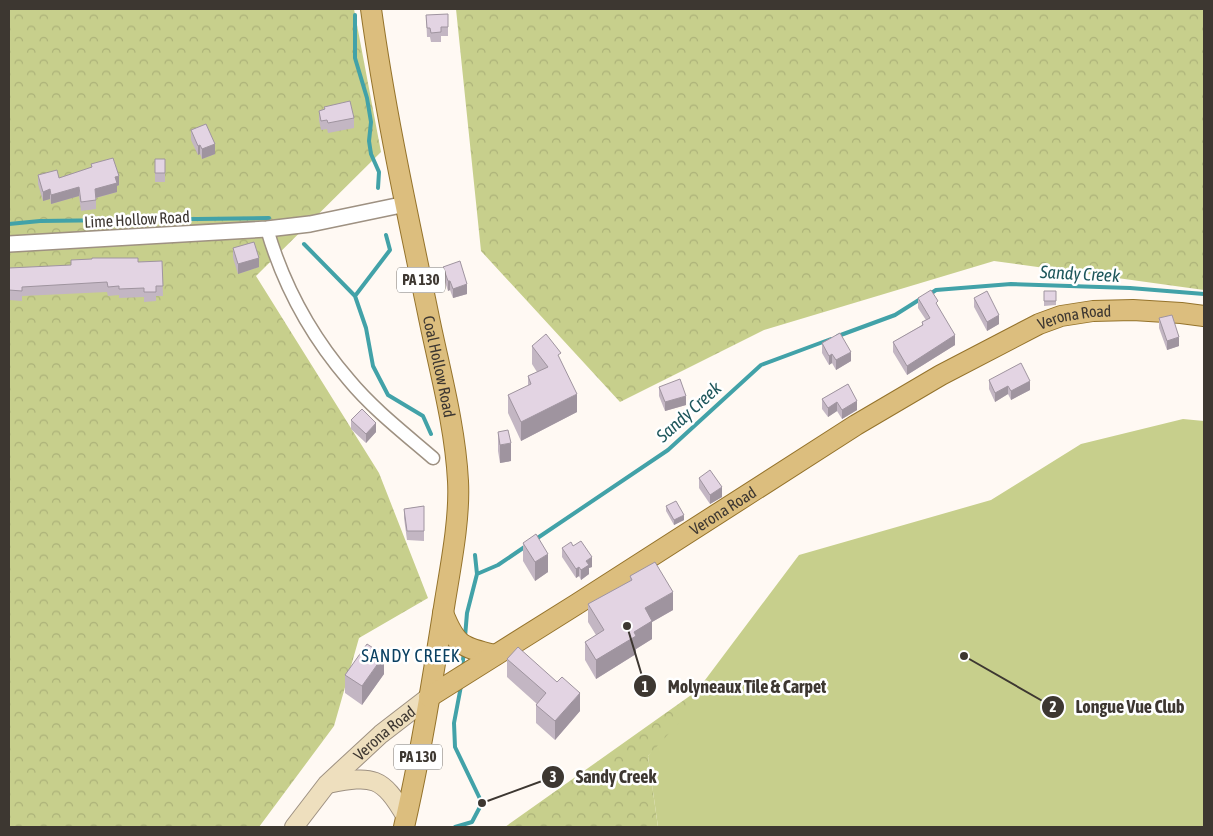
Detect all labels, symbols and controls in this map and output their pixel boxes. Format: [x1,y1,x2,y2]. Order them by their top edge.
street label: Lime Hollow Road [84,207,190,231]
water label: Sandy Creek [1039,261,1122,286]
road number: PA 130 [397,268,445,292]
street label: Verona Road [1035,302,1112,333]
street label: Coal Hollow Road [420,314,459,419]
water label: Sandy Creek [651,376,726,447]
street label: Verona Road [686,483,759,538]
district label: SANDY CREEK [361,645,461,666]
callout: Molyneaux Tile & Carpet [633,670,837,703]
text: Molyneaux Tile & Carpet [668,676,827,697]
text: 1 [641,678,649,695]
callout: Longue Vue Club [1041,691,1195,724]
text: Longue Vue Club [1075,696,1185,717]
text: 2 [1049,698,1057,715]
street label: Verona Road [350,702,419,764]
road number: PA 130 [394,744,442,770]
callout: Sandy Creek [541,761,666,794]
text: Sandy Creek [576,766,657,787]
text: 3 [549,768,557,785]

